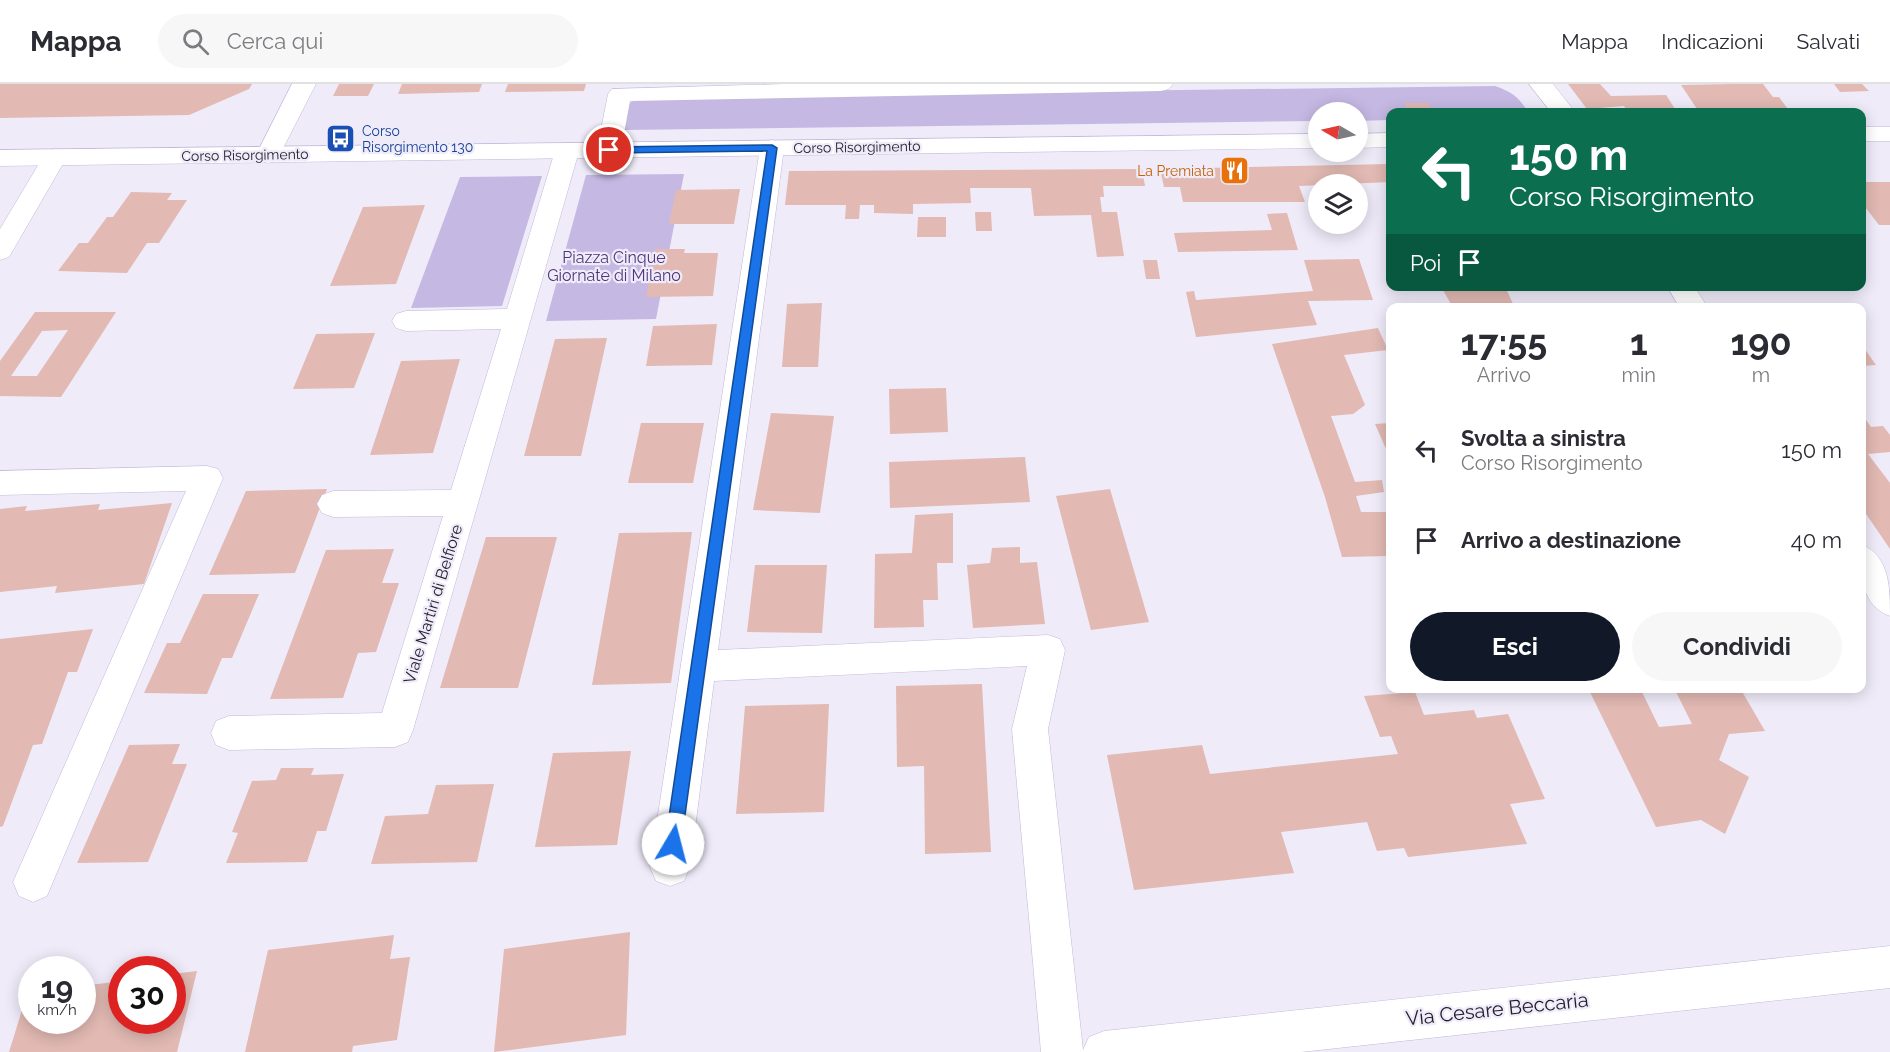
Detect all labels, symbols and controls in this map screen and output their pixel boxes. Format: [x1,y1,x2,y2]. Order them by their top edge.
search box [158,14,578,68]
text: Mappa [30,25,122,58]
icon: search [179,25,212,58]
text: Cerca qui [227,28,323,54]
text: Mappa [1561,29,1628,54]
text: Indicazioni [1661,29,1764,54]
text: Salvati [1797,29,1860,54]
north arrow [1308,102,1368,162]
map controls [1308,102,1368,234]
bus stop icon: Corso Risorgimento 130 [325,123,357,155]
place label: Corso Risorgimento 130 [362,123,473,155]
pin [583,124,634,175]
text: 150 m [1509,131,1628,180]
icon: left [1410,132,1488,210]
icon: arrive [592,133,625,166]
street label: Corso Risorgimento [793,138,921,156]
street label: Corso Risorgimento [181,146,309,164]
restaurant icon: La Premiata [1219,155,1251,187]
place label: La Premiata [1137,163,1214,179]
button: layers [1308,174,1368,234]
text: Corso Risorgimento [1509,181,1754,212]
icon: arrive [1453,246,1486,279]
park label: Piazza Cinque Giornate di Milano [547,248,681,285]
text: Poi [1410,250,1441,276]
text: 17:55 [1460,321,1547,363]
text: 1 [1630,321,1648,363]
text: 190 [1730,321,1792,363]
text: Arrivo [1477,363,1531,387]
text: min [1622,363,1656,387]
text: m [1752,363,1770,387]
text: Svolta a sinistra [1461,425,1626,451]
icon: left [1410,434,1443,467]
text: 150 m [1781,437,1842,463]
text: Corso Risorgimento [1461,451,1643,475]
street label: Viale Martiri di Belfiore [400,522,466,686]
icon: arrive [1410,524,1443,557]
text: Arrivo a destinazione [1461,527,1681,553]
text: 40 m [1791,527,1842,553]
button: Esci [1410,612,1620,681]
button: Condividi [1632,612,1842,681]
position arrow [641,812,705,876]
speed limit sign: 30 [108,956,186,1034]
text: 19 [41,970,73,1005]
street label: Via Cesare Beccaria [1404,987,1590,1031]
text: km/h [37,1001,77,1019]

